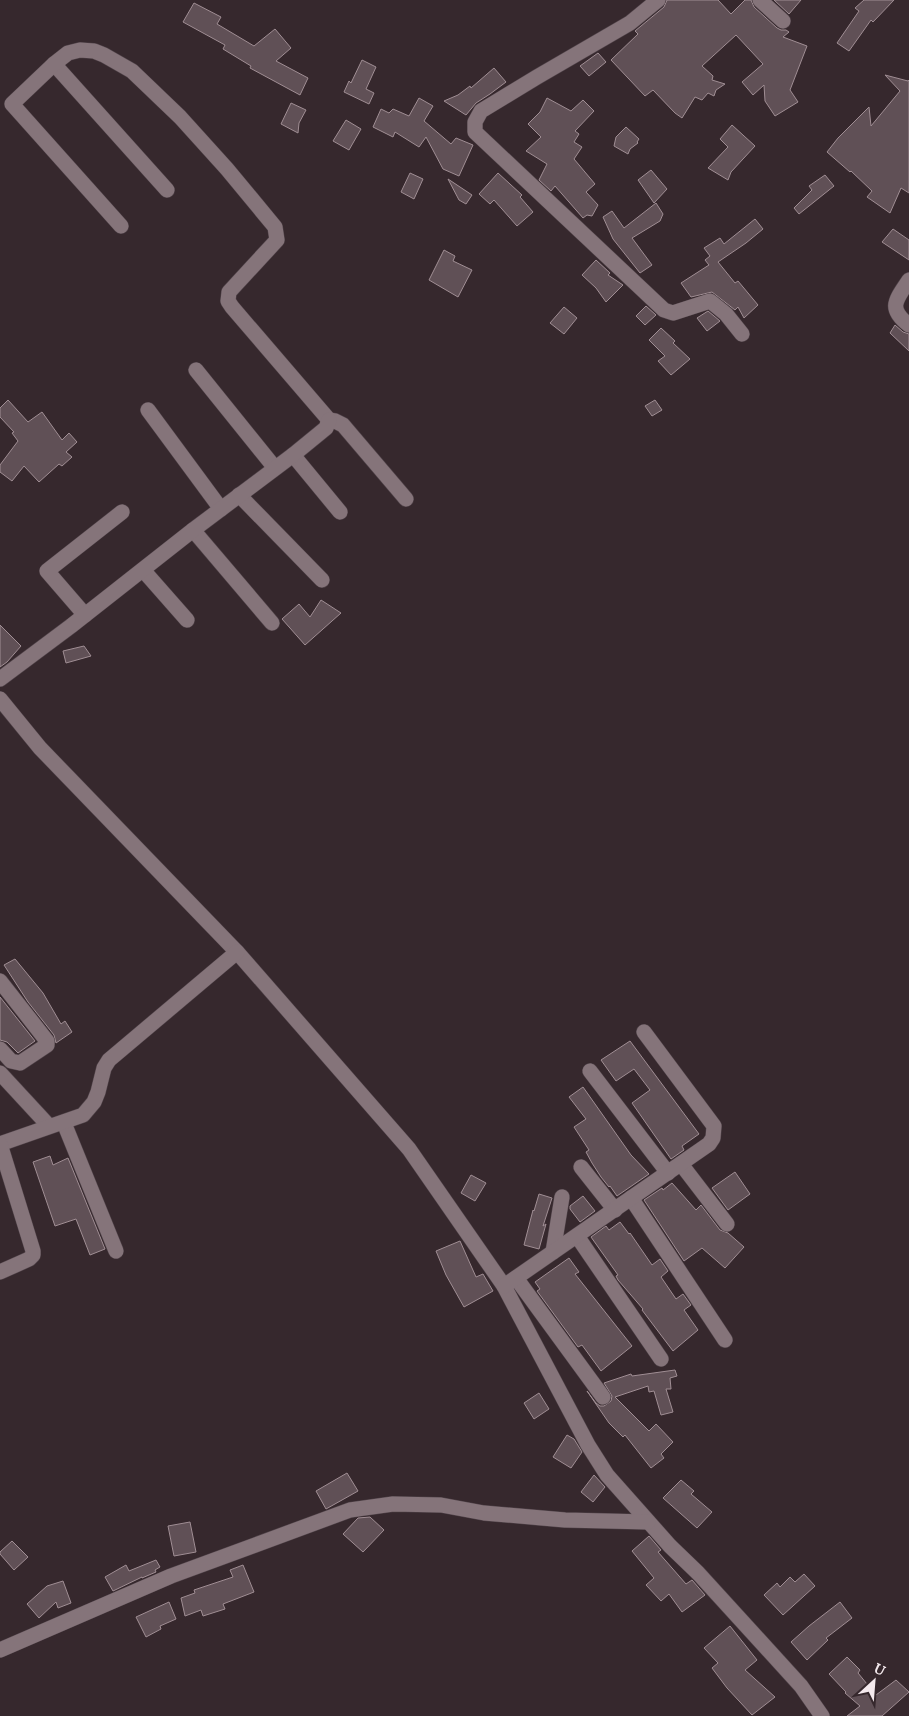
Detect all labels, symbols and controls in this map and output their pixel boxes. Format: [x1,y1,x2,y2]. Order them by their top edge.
north arrow [849,1656,899,1706]
text: U [871,1659,889,1680]

